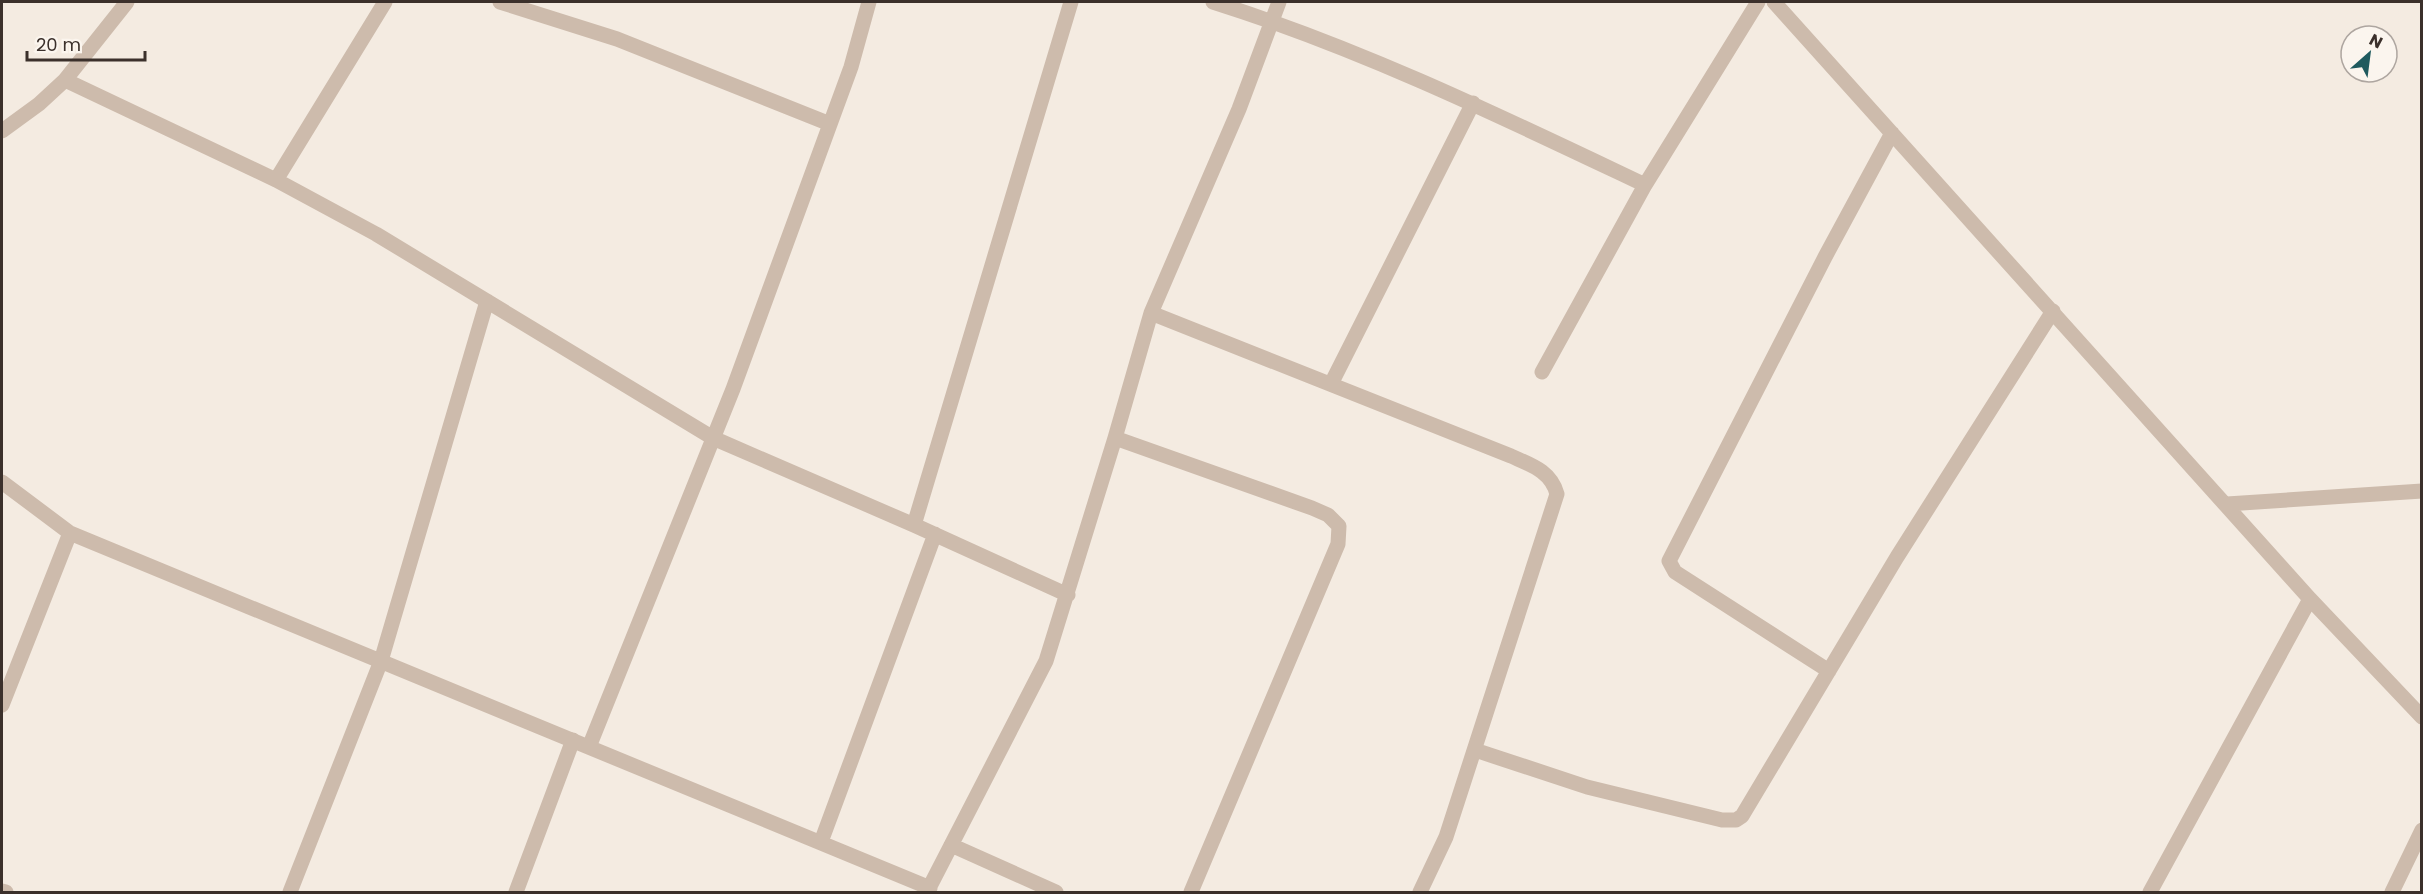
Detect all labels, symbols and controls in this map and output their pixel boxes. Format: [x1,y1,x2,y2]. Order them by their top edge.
scale bar [27,24,146,62]
north arrow [2339,24,2399,84]
text: N [2365,28,2387,54]
text: 20 m [36,32,81,57]

